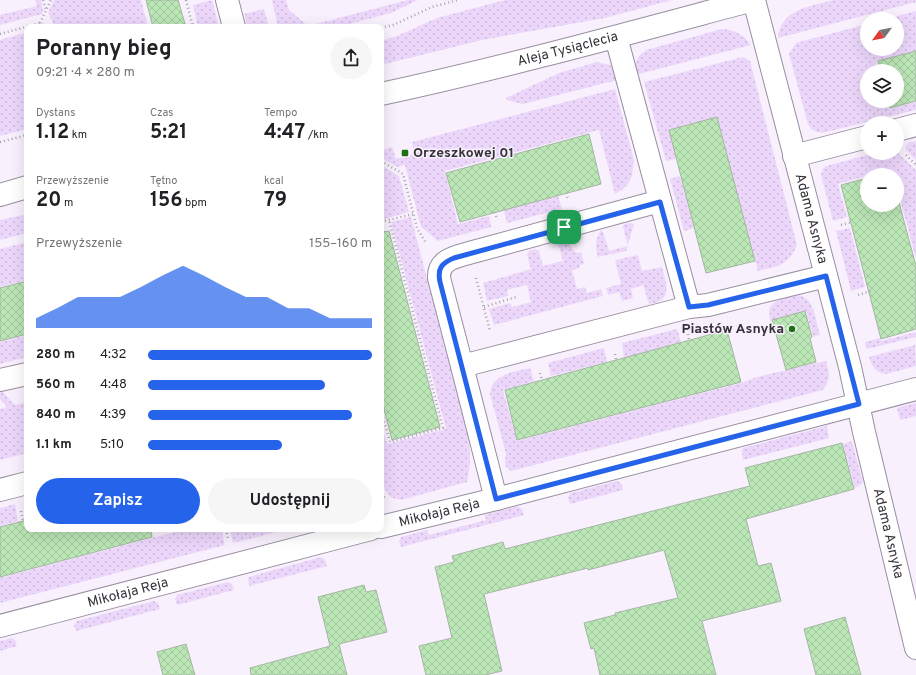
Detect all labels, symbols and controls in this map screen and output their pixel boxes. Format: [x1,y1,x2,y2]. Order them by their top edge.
north arrow [860,12,904,56]
map controls [860,12,904,212]
street label: Aleja Tysiąclecia [516,28,620,70]
text: Poranny bieg [36,36,172,63]
button: share [330,37,372,79]
button: layers [860,64,904,108]
text: 09:21 · 4 × 280 m [36,65,135,81]
text: Dystans [36,106,75,120]
text: Czas [150,106,174,120]
text: Tempo [264,106,297,120]
button: + [860,116,904,160]
text: 1.12 [36,120,69,146]
text: 5:21 [150,120,187,146]
text: 4:47 [264,120,305,146]
text: km [69,128,87,142]
text: /km [305,128,328,142]
place label: Orzeszkowej 01 [413,145,514,162]
marker: Orzeszkowej 01 [400,148,410,158]
button: − [860,168,904,212]
street label: Adama Asnyka [791,172,831,266]
text: Przewyższenie [36,174,109,188]
text: Tętno [150,174,177,188]
text: kcal [264,174,284,188]
text: 20 [36,188,61,214]
text: 156 [150,188,183,214]
text: 79 [264,188,287,214]
text: m [61,196,73,210]
text: bpm [183,196,207,210]
pin [547,210,581,244]
icon: arrive [553,216,575,238]
text: Przewyższenie [36,236,122,252]
text: 155–160 m [309,236,372,252]
place label: Piastów Asnyka [681,321,784,338]
marker: Piastów Asnyka [787,324,797,334]
text: 280 m [36,347,75,363]
text: 4:32 [100,347,127,363]
text: 560 m [36,377,75,393]
text: 4:48 [100,377,127,393]
text: 840 m [36,407,76,423]
text: 4:39 [100,407,126,423]
text: 1.1 km [36,437,72,453]
text: 5:10 [100,437,124,453]
button: Zapisz [36,478,200,524]
button: Udostępnij [208,478,372,524]
street label: Adama Asnyka [869,486,907,580]
street label: Mikołaja Reja [397,495,482,531]
street label: Mikołaja Reja [85,574,170,611]

